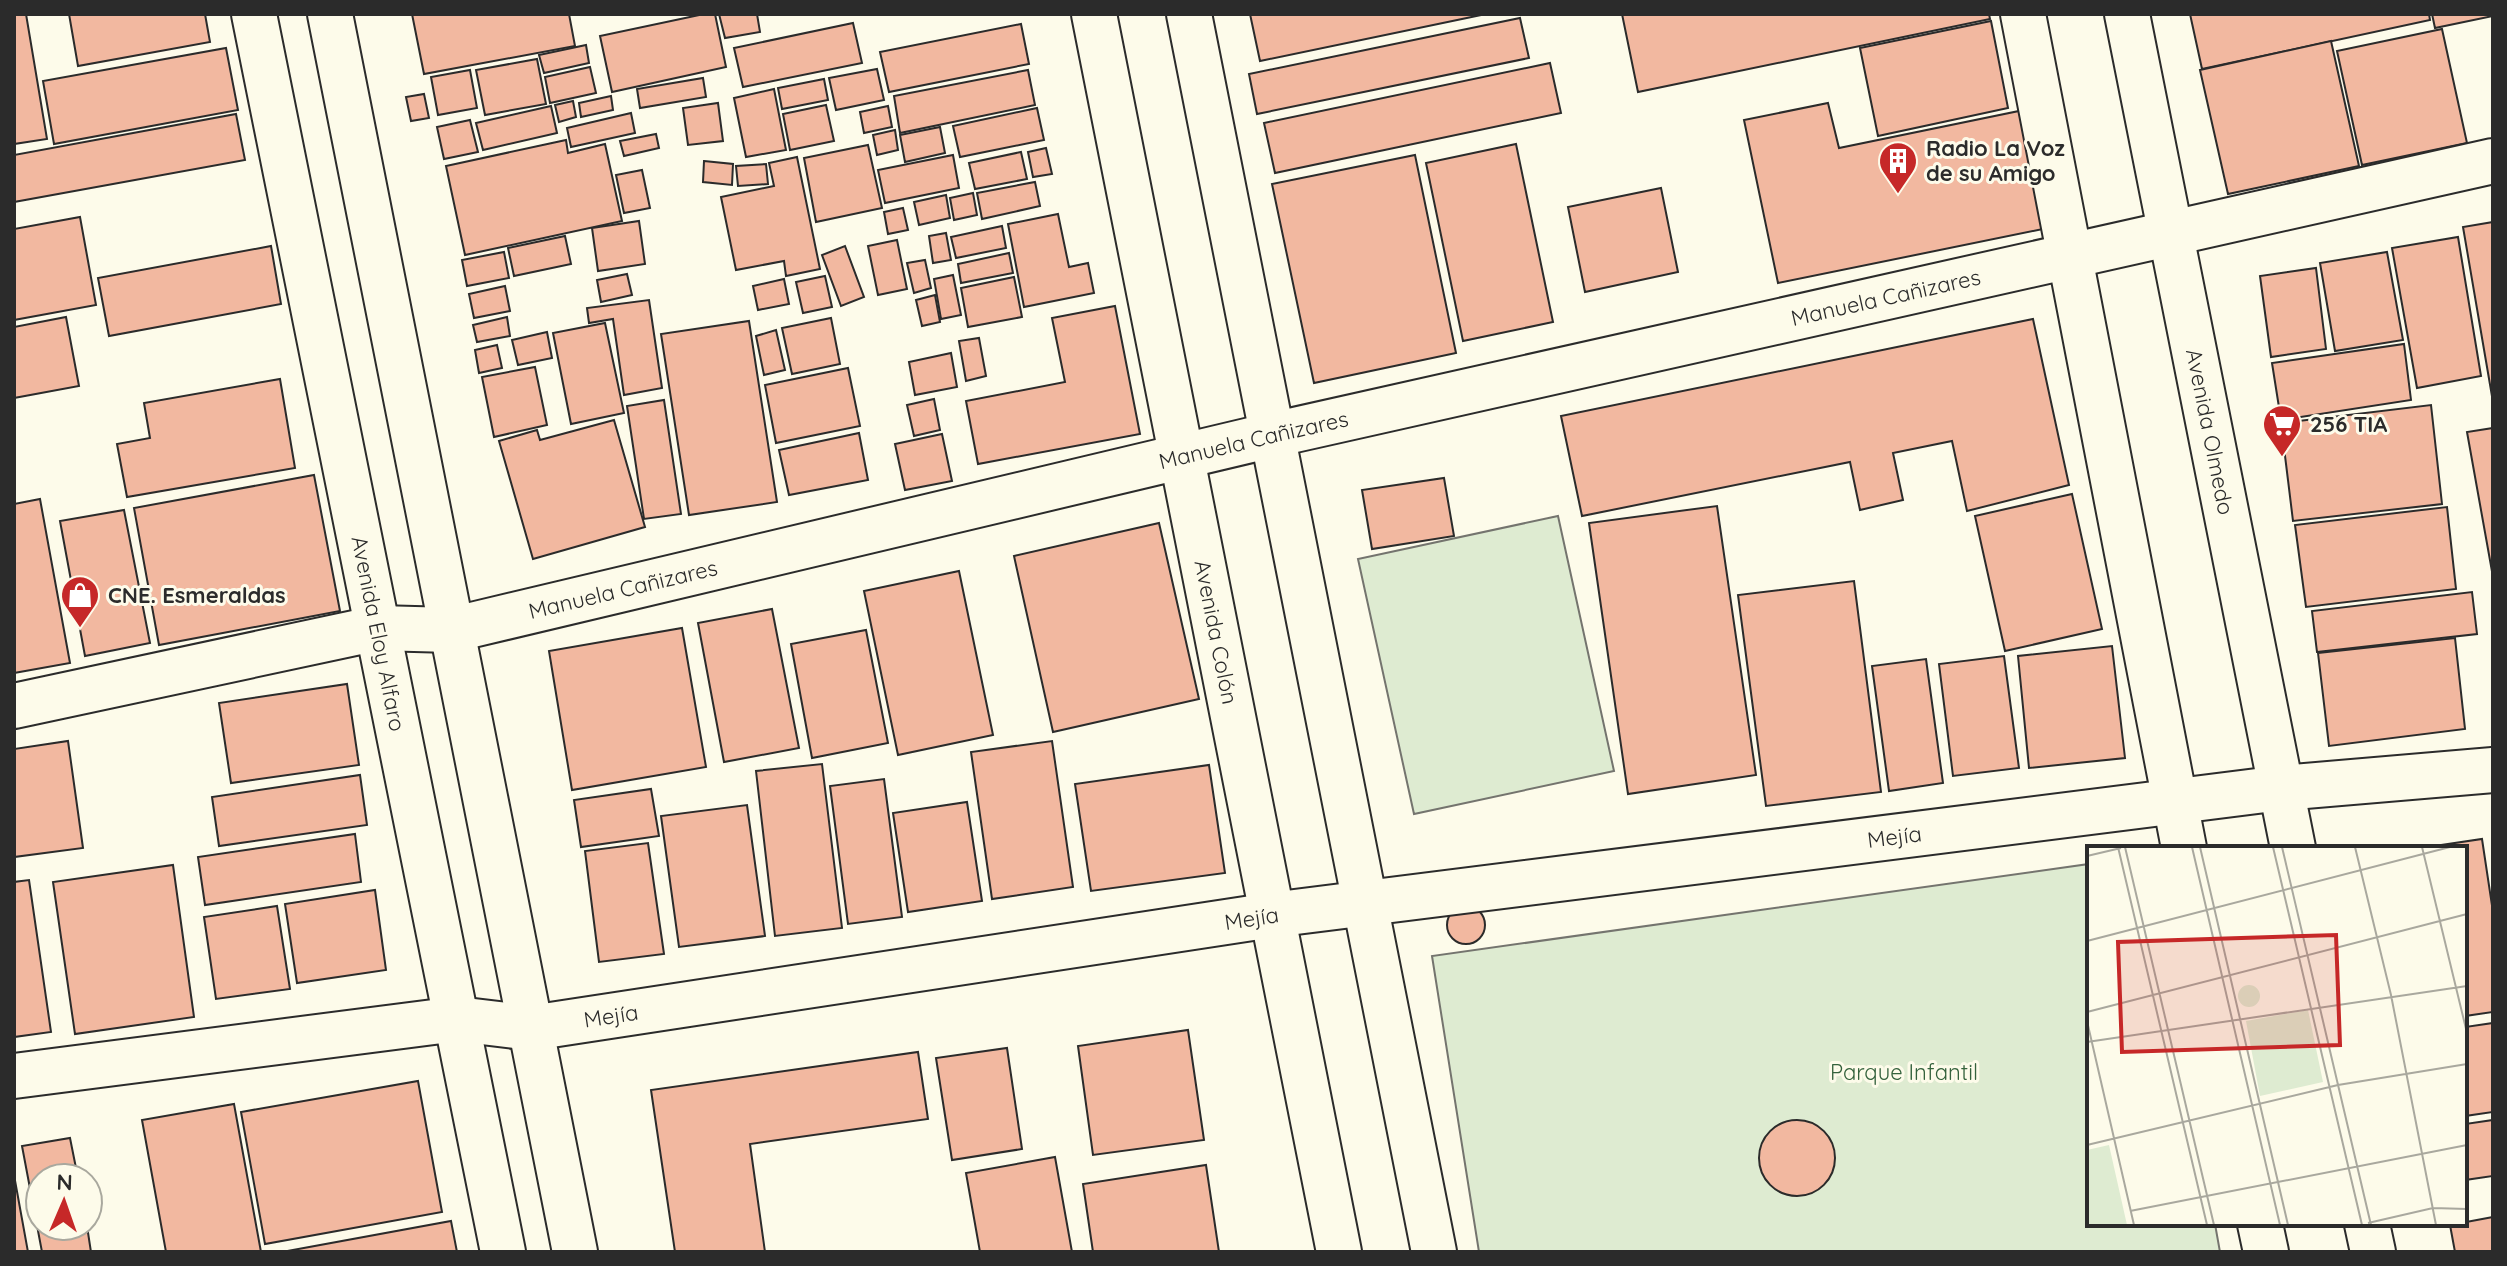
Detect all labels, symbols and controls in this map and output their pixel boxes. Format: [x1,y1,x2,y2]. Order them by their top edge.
place label: Radio La Voz de su Amigo [1926,134,2065,187]
building icon: Radio La Voz de su Amigo [1877,140,1919,195]
street label: Manuela Cañizares [1788,262,1983,332]
street label: Avenida Olmedo [2180,346,2240,517]
supermarket icon: 256 TIA [2261,403,2303,458]
street label: Manuela Cañizares [1156,404,1351,475]
place label: 256 TIA [2310,410,2387,438]
street label: Avenida Eloy Alfaro [345,533,412,734]
street label: Manuela Cañizares [526,553,720,625]
street label: Avenida Colón [1188,557,1244,707]
shop icon: CNE. Esmeraldas [59,574,101,629]
place label: CNE. Esmeraldas [108,581,286,609]
street label: Mejía [1865,819,1923,854]
inset map [2087,846,2467,1226]
street label: Mejía [1222,900,1281,936]
street label: Mejía [582,998,640,1034]
park label: Parque Infantil [1830,1058,1978,1086]
north arrow [24,1162,104,1242]
text: N [56,1168,73,1196]

